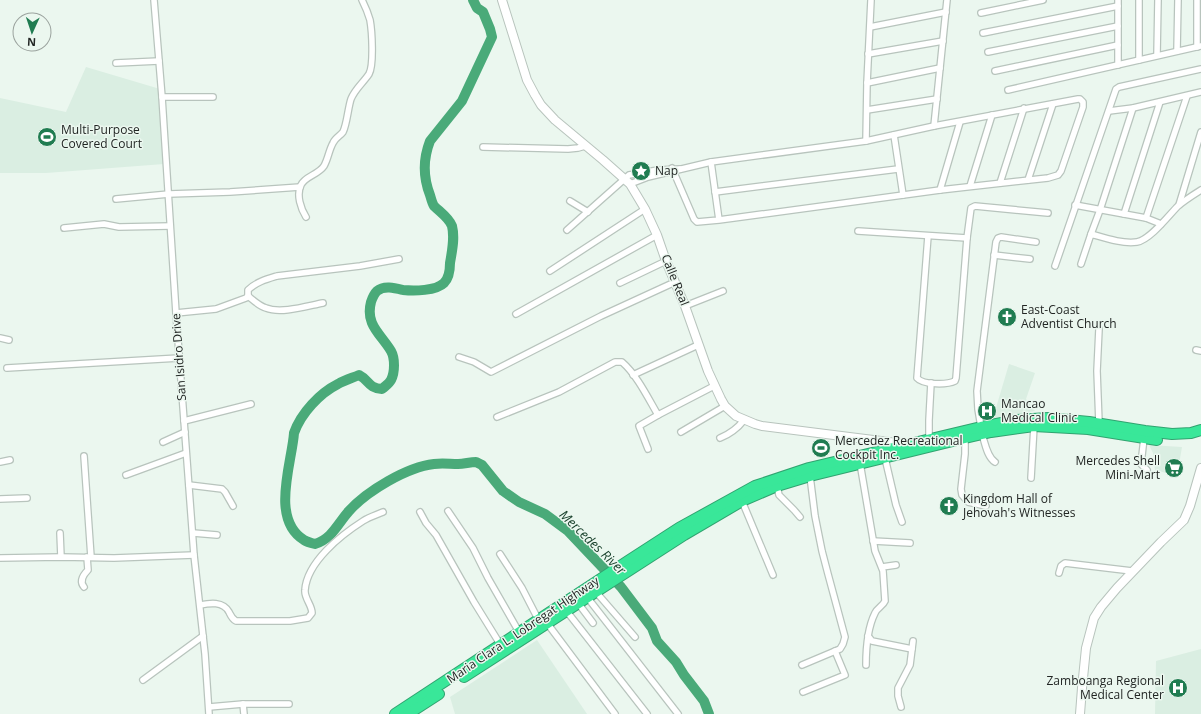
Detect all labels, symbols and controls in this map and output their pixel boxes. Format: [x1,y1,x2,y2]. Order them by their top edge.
north arrow [12,12,52,52]
text: N [27,35,36,50]
place label: Multi-Purpose Covered Court [61,121,142,152]
sports icon: Multi-Purpose Covered Court [36,126,58,148]
place icon: Nap [630,160,652,182]
place label: Nap [655,162,678,179]
street label: Calle Real [657,252,693,308]
place label: East-Coast Adventist Church [1021,301,1117,332]
church icon: East-Coast Adventist Church [996,306,1018,328]
street label: San Isidro Drive [167,312,190,401]
place label: Mancao Medical Clinic [1001,395,1077,426]
hospital icon: Mancao Medical Clinic [976,400,998,422]
place label: Mercedez Recreational Cockpit Inc. [835,432,963,463]
sports icon: Mercedez Recreational Cockpit Inc. [810,437,832,459]
place label: Mercedes Shell Mini-Mart [1075,452,1160,483]
supermarket icon: Mercedes Shell Mini-Mart [1163,457,1185,479]
place label: Kingdom Hall of Jehovah's Witnesses [962,490,1076,521]
church icon: Kingdom Hall of Jehovah's Witnesses [938,495,960,517]
water label: Mercedes River [556,506,631,579]
street label: Maria Clara L. Lobregat Highway [443,572,603,687]
place label: Zamboanga Regional Medical Center [1047,672,1164,703]
hospital icon: Zamboanga Regional Medical Center [1167,677,1189,699]

